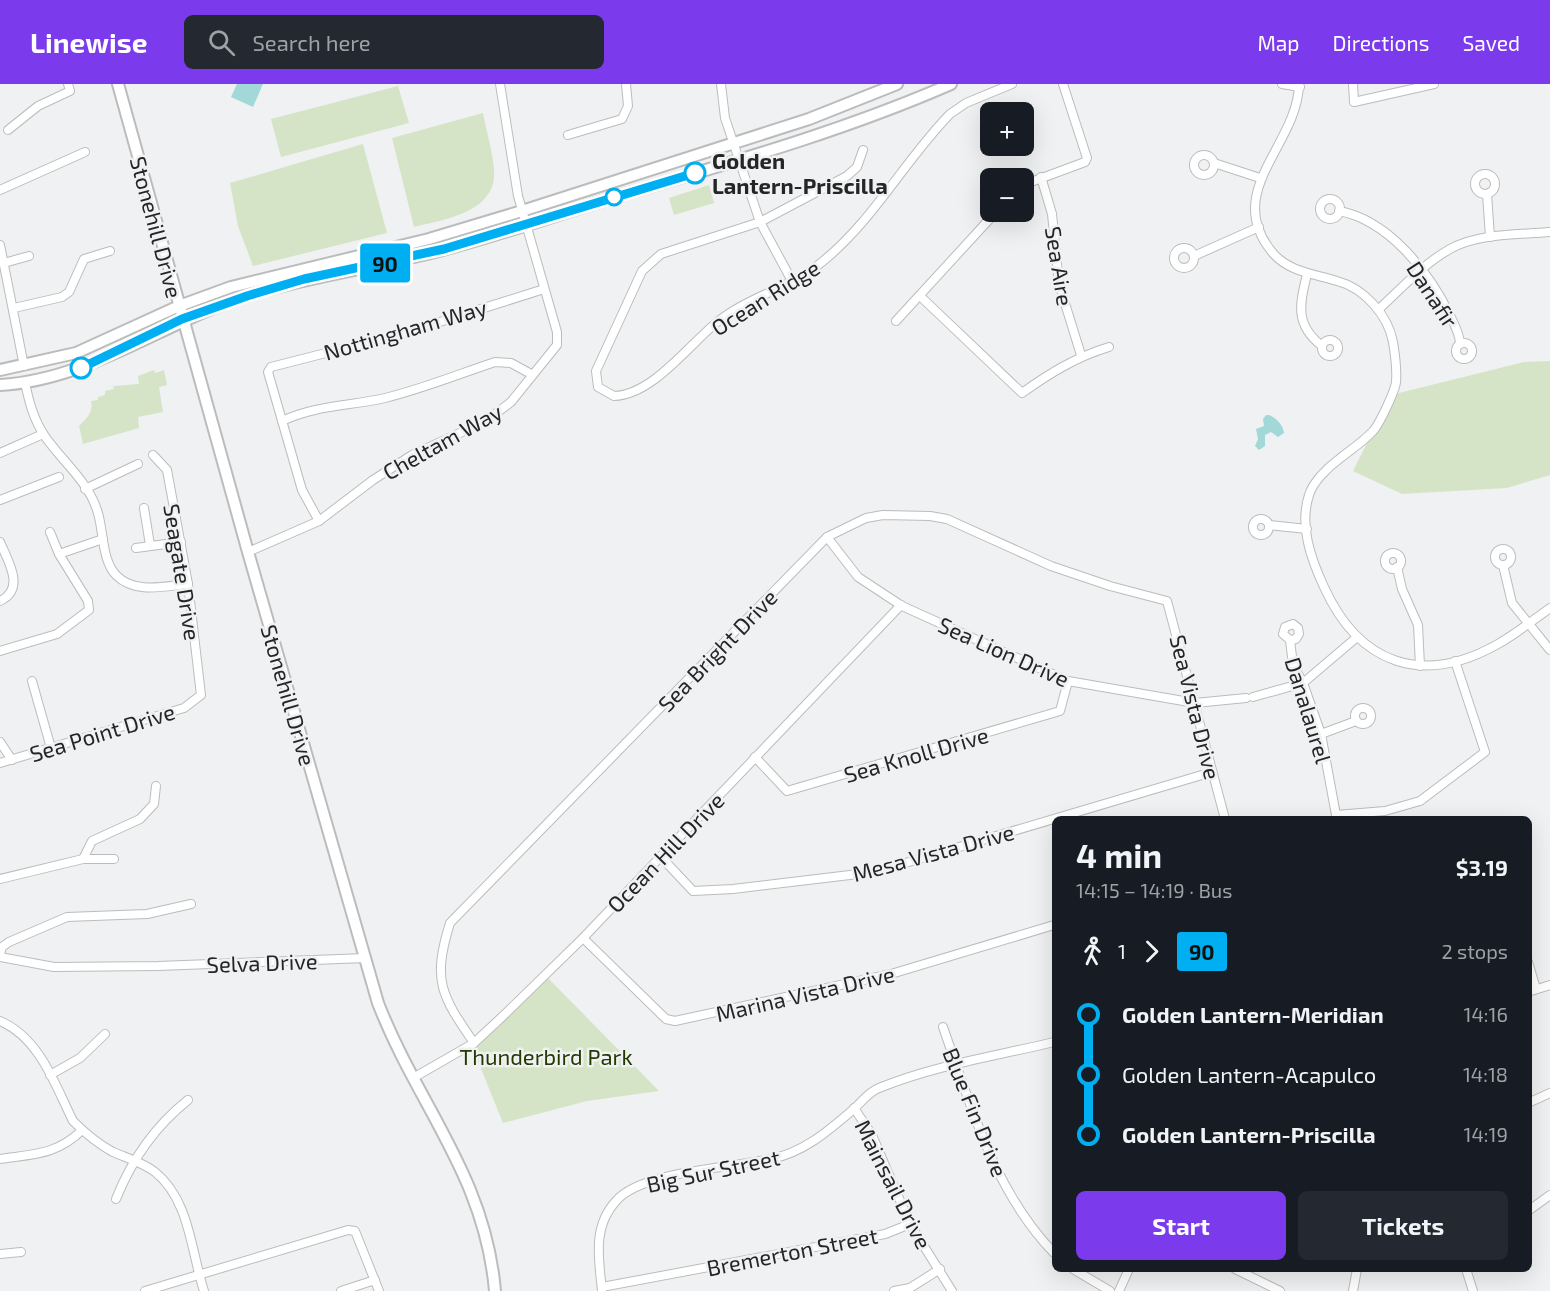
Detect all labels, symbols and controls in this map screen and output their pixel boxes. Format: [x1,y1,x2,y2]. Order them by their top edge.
search box [184,15,604,69]
text: Linewise [30,25,148,59]
icon: search [205,26,238,59]
text: Search here [253,29,371,55]
text: Map [1257,30,1300,55]
text: Directions [1333,30,1429,55]
text: Saved [1462,30,1520,55]
map controls [980,102,1034,222]
button: + [980,102,1034,156]
place label: Golden Lantern-Priscilla [712,147,888,198]
street label: Stonehill Drive [126,153,188,301]
marker: Golden Lantern-Priscilla [684,162,706,184]
button: − [980,168,1034,222]
unlabelled marker [605,188,623,206]
street label: Sea Aire [1041,224,1079,308]
line badge: 90 [358,244,412,282]
text: 90 [372,251,398,276]
street label: Ocean Ridge [706,254,824,340]
street label: Danafir [1402,256,1464,332]
street label: Nottingham Way [321,293,490,365]
unlabelled marker [70,357,92,379]
street label: Cheltam Way [378,397,506,484]
street label: Seagate Drive [159,502,207,642]
street label: Sea Bright Drive [652,584,782,716]
street label: Sea Lion Drive [935,611,1073,691]
street label: Stonehill Drive [256,621,322,769]
street label: Sea Vista Drive [1165,632,1227,782]
street label: Danalaurel [1281,654,1338,767]
street label: Sea Point Drive [26,698,178,766]
street label: Sea Knoll Drive [841,721,991,787]
street label: Ocean Hill Drive [601,787,729,917]
street label: Mesa Vista Drive [849,818,1017,886]
text: 4 min [1076,835,1162,875]
text: $3.19 [1456,854,1508,880]
text: 14:15 – 14:19 · Bus [1076,878,1232,902]
icon: walk [1076,935,1109,968]
icon: forward [1135,935,1168,968]
text: 1 [1118,939,1126,963]
text: 90 [1189,939,1215,964]
text: 2 stops [1441,939,1508,963]
street label: Selva Drive [206,947,318,977]
street label: Marina Vista Drive [713,960,897,1026]
text: Golden Lantern-Meridian [1122,1001,1384,1027]
text: 14:16 [1464,1002,1508,1026]
park label: Thunderbird Park [459,1043,633,1069]
street label: Blue Fin Drive [938,1044,1014,1180]
text: Golden Lantern-Acapulco [1122,1061,1376,1087]
text: 14:18 [1463,1062,1508,1086]
street label: Mainsail Drive [850,1115,938,1253]
text: Golden Lantern-Priscilla [1122,1121,1376,1147]
text: 14:19 [1464,1122,1508,1146]
street label: Big Sur Street [644,1143,782,1197]
button: Start [1076,1191,1286,1260]
button: Tickets [1298,1191,1508,1260]
street label: Bremerton Street [704,1222,880,1280]

